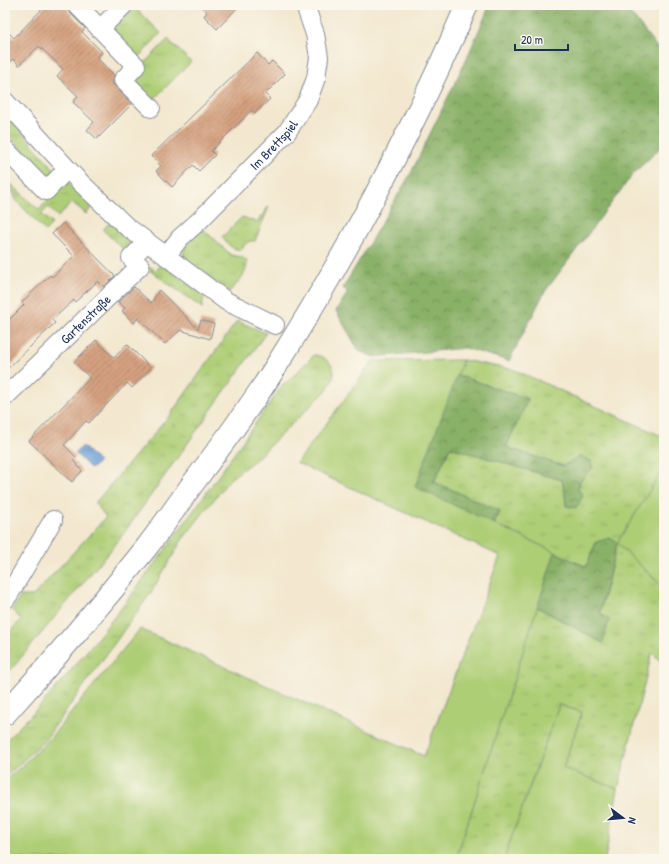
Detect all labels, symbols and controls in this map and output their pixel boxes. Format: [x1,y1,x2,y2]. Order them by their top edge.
scale bar [515,26,568,52]
text: 20 m [521,31,543,48]
street label: Im Brettspiel [246,116,302,174]
street label: Gartenstraße [56,290,114,348]
north arrow [603,798,643,838]
text: N [625,816,640,826]

